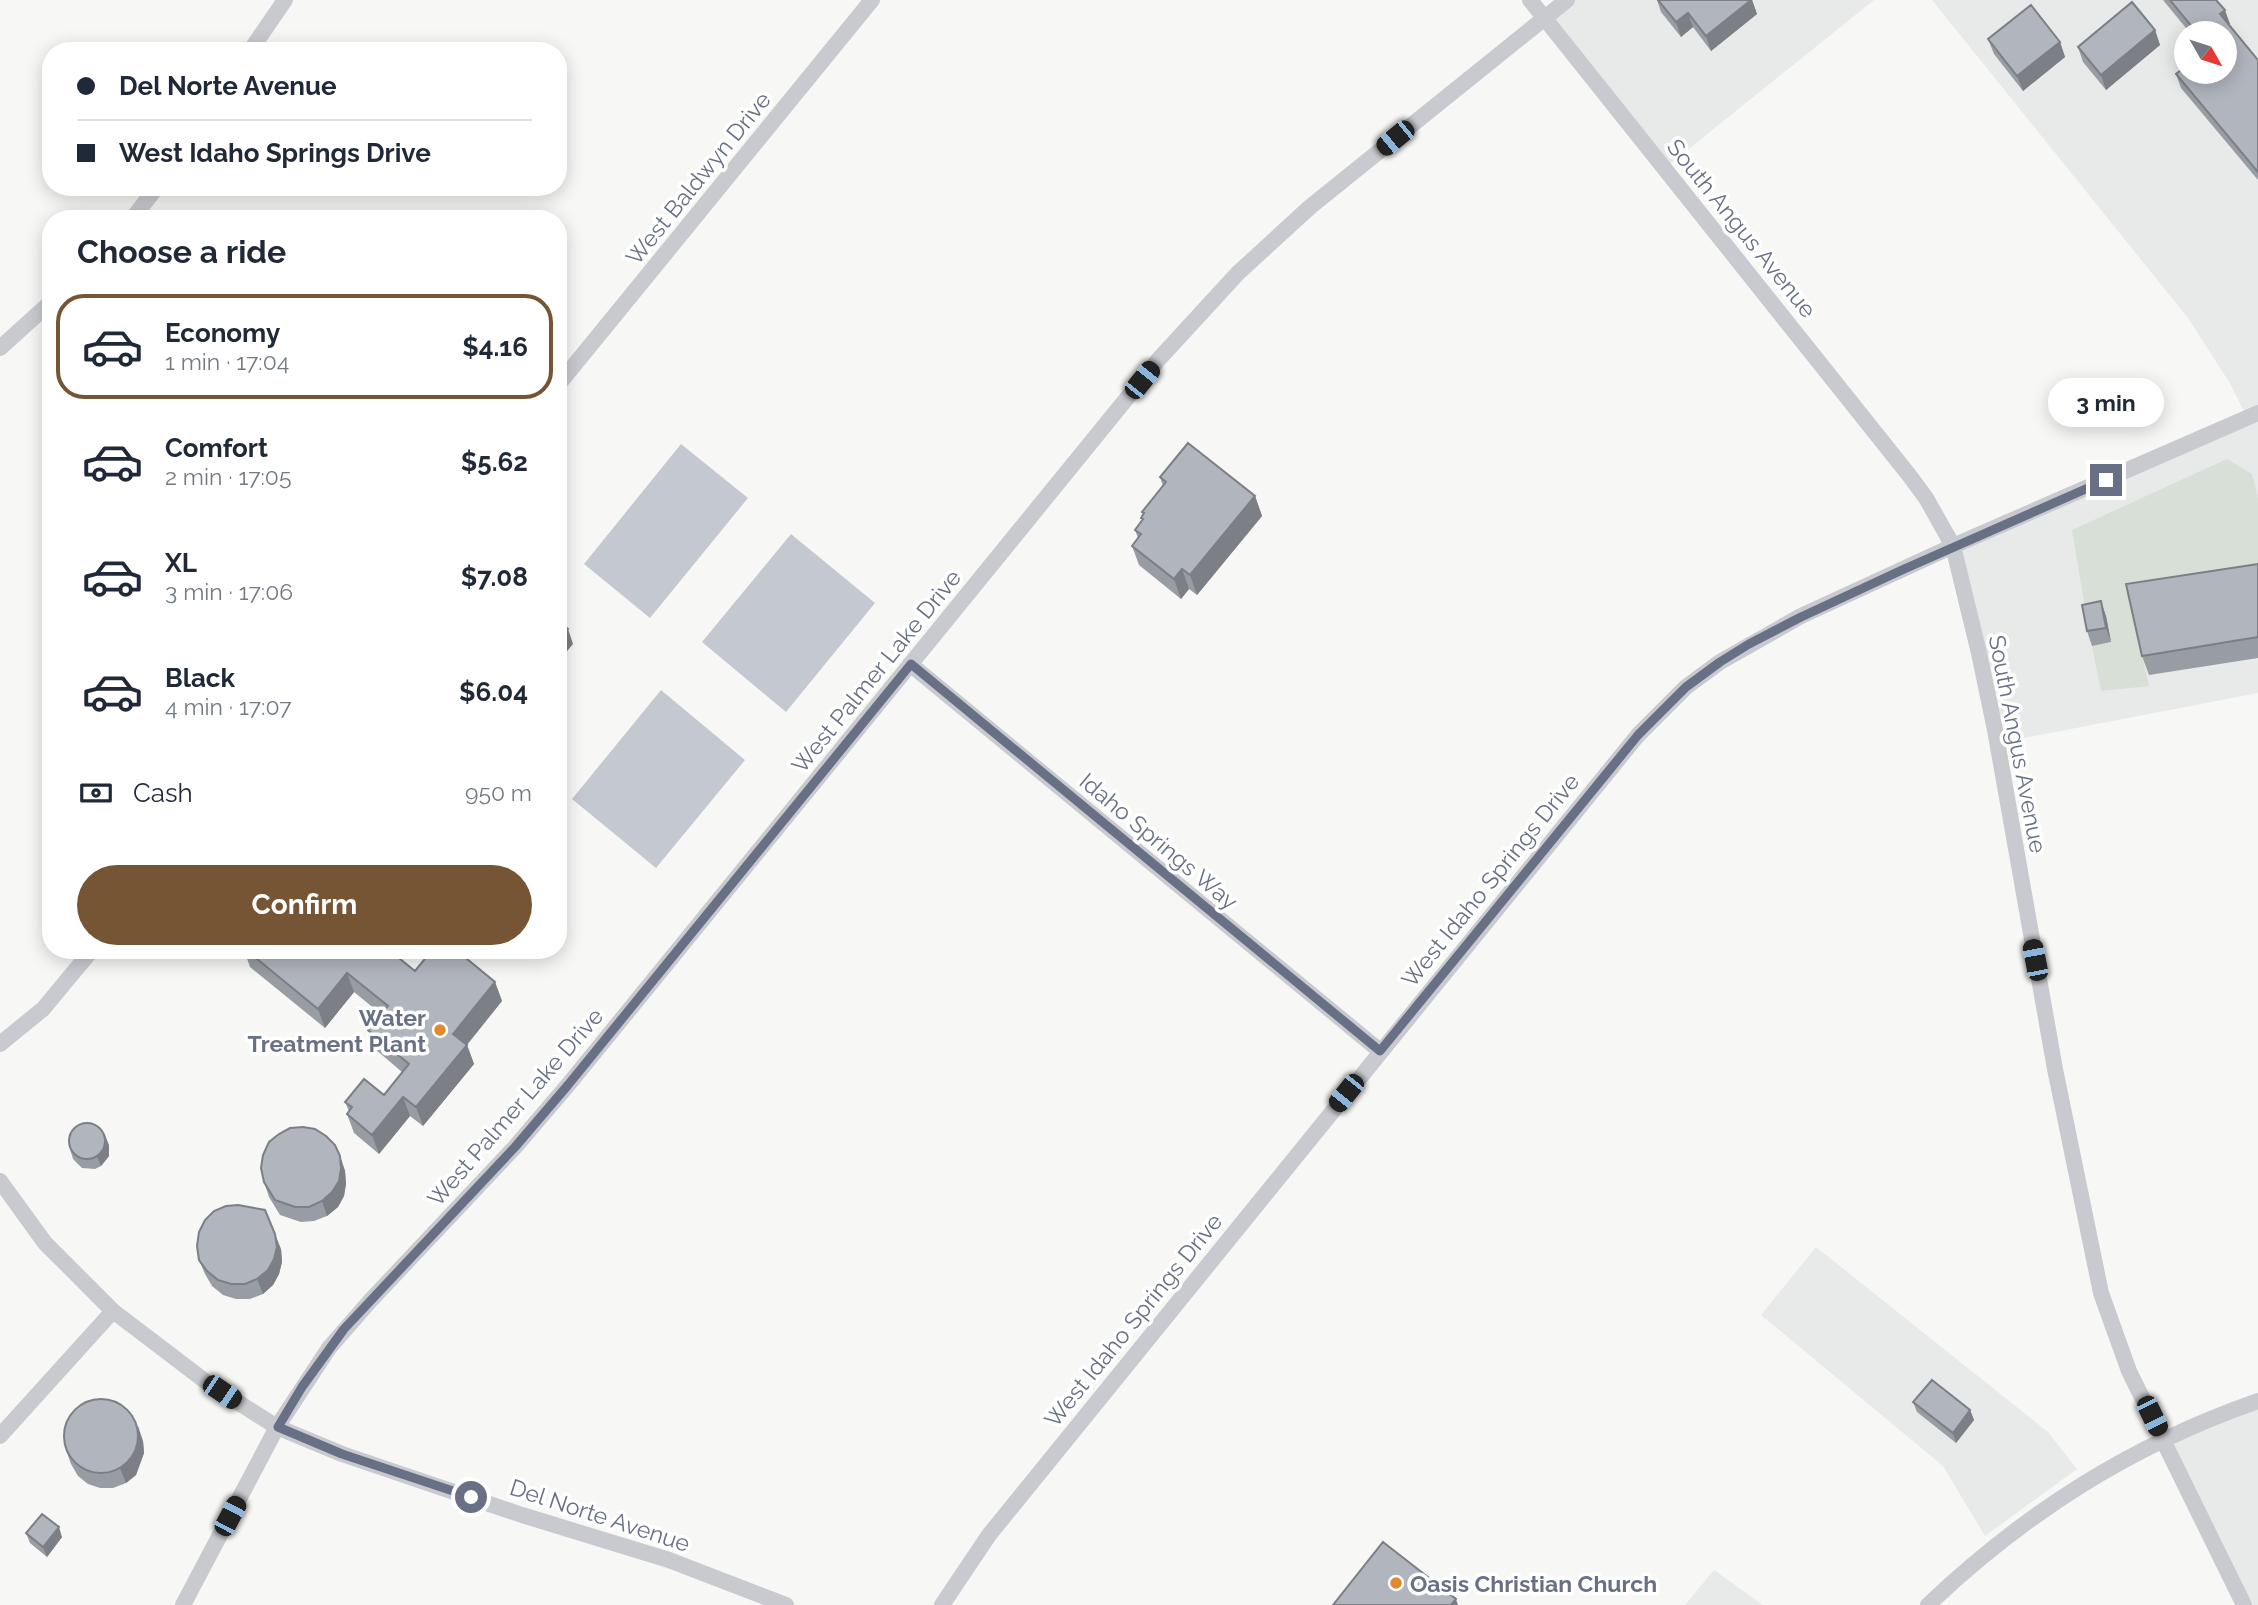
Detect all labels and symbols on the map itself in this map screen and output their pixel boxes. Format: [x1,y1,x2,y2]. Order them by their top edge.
north arrow [2174,21,2236,84]
street label: West Baldwyn Drive [620,86,776,270]
car [1373,117,1418,159]
street label: South Angus Avenue [1662,133,1822,323]
car [1121,357,1164,403]
callout: 3 min [2048,378,2164,428]
route end [2090,464,2122,496]
street label: West Palmer Lake Drive [786,564,966,778]
street label: South Angus Avenue [1984,633,2052,855]
street label: Idaho Springs Way [1075,767,1243,915]
street label: West Idaho Springs Drive [1396,768,1584,992]
car [2021,937,2050,983]
street label: West Palmer Lake Drive [422,1002,608,1212]
place label: Water Treatment Plant [248,1004,426,1057]
marker: Water Treatment Plant [432,1022,448,1038]
car [1325,1070,1368,1116]
street label: West Idaho Springs Drive [1039,1208,1227,1432]
car [199,1372,246,1412]
car [2134,1393,2171,1439]
street label: Del Norte Avenue [507,1473,693,1557]
route start [455,1481,487,1513]
car [211,1493,250,1539]
place label: Oasis Christian Church [1410,1570,1657,1597]
marker: Oasis Christian Church [1388,1575,1404,1591]

